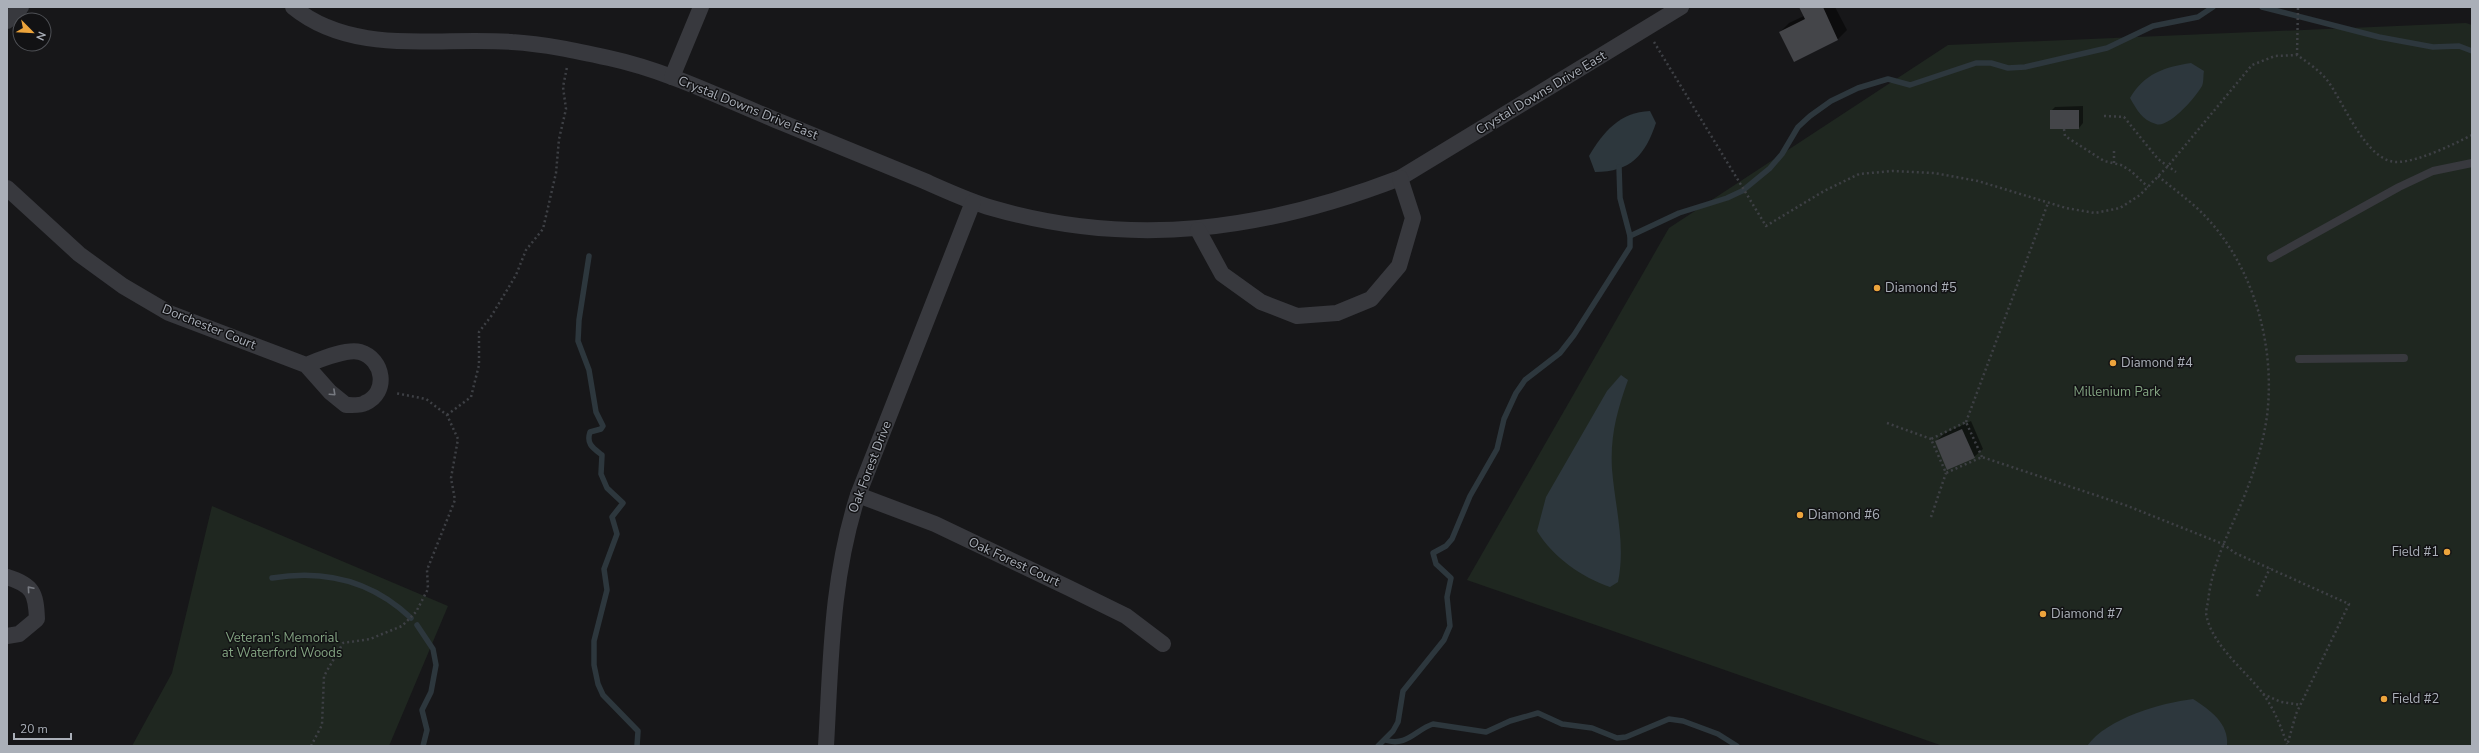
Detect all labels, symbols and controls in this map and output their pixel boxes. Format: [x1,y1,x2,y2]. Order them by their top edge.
north arrow [12,12,52,52]
text: N [32,29,49,43]
street label: Crystal Downs Drive East [1472,47,1610,139]
street label: Crystal Downs Drive East [675,72,821,144]
place label: Diamond #5 [1885,279,1957,297]
marker: Diamond #5 [1872,283,1882,293]
street label: Dorchester Court [159,300,259,354]
place label: Diamond #4 [2121,354,2193,372]
marker: Diamond #4 [2108,358,2118,368]
park label: Millenium Park [2074,383,2161,401]
one-way arrow [328,389,336,396]
street label: Oak Forest Drive [844,418,896,516]
place label: Diamond #6 [1808,506,1880,524]
marker: Diamond #6 [1795,510,1805,520]
street label: Oak Forest Court [965,533,1063,591]
place label: Field #1 [2392,543,2439,561]
marker: Field #1 [2442,547,2452,557]
one-way arrow [27,587,34,594]
place label: Diamond #7 [2051,605,2123,623]
marker: Diamond #7 [2038,609,2048,619]
park label: Veteran's Memorial at Waterford Woods [222,629,342,662]
place label: Field #2 [2392,690,2439,708]
marker: Field #2 [2379,694,2389,704]
scale bar [14,715,71,741]
text: 20 m [20,721,48,737]

